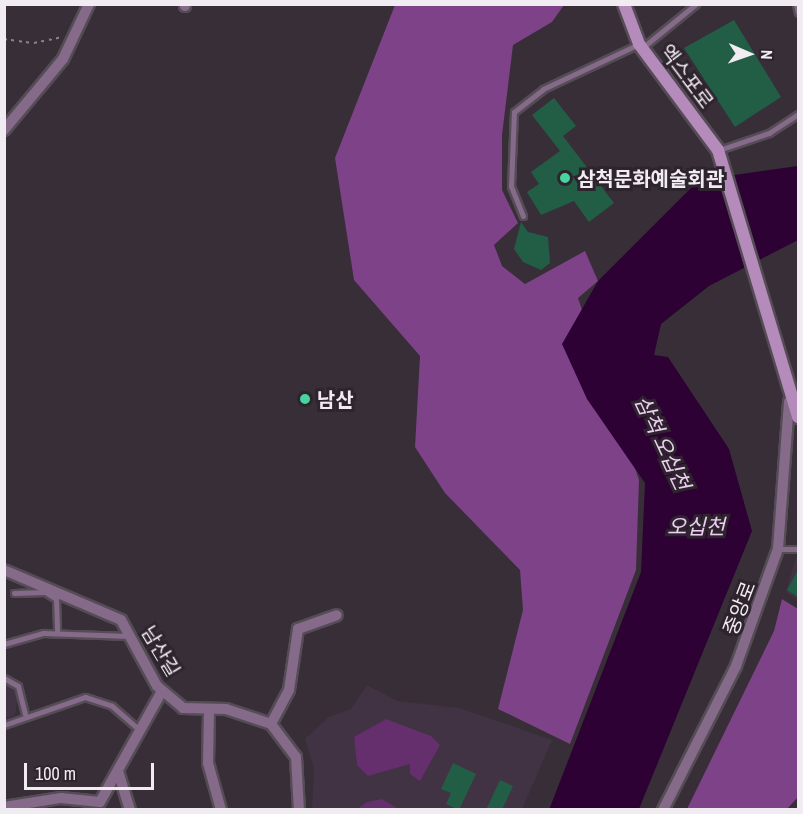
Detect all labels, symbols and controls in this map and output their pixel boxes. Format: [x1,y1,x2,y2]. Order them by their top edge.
north arrow [719,24,779,84]
street label: 엑스포로 [655,39,719,113]
text: N [756,49,778,60]
place label: 삼척문화예술회관 [577,166,724,190]
marker: 삼척문화예술회관 [558,171,572,185]
place label: 남산 [317,387,354,411]
marker: 남산 [298,392,312,406]
water label: 삼척 오십천 [629,392,695,494]
water label: 오십천 [667,514,725,540]
street label: 중앙로 [718,578,760,638]
street label: 남산길 [136,621,186,681]
scale bar [27,751,158,789]
text: 100 m [35,761,76,786]

